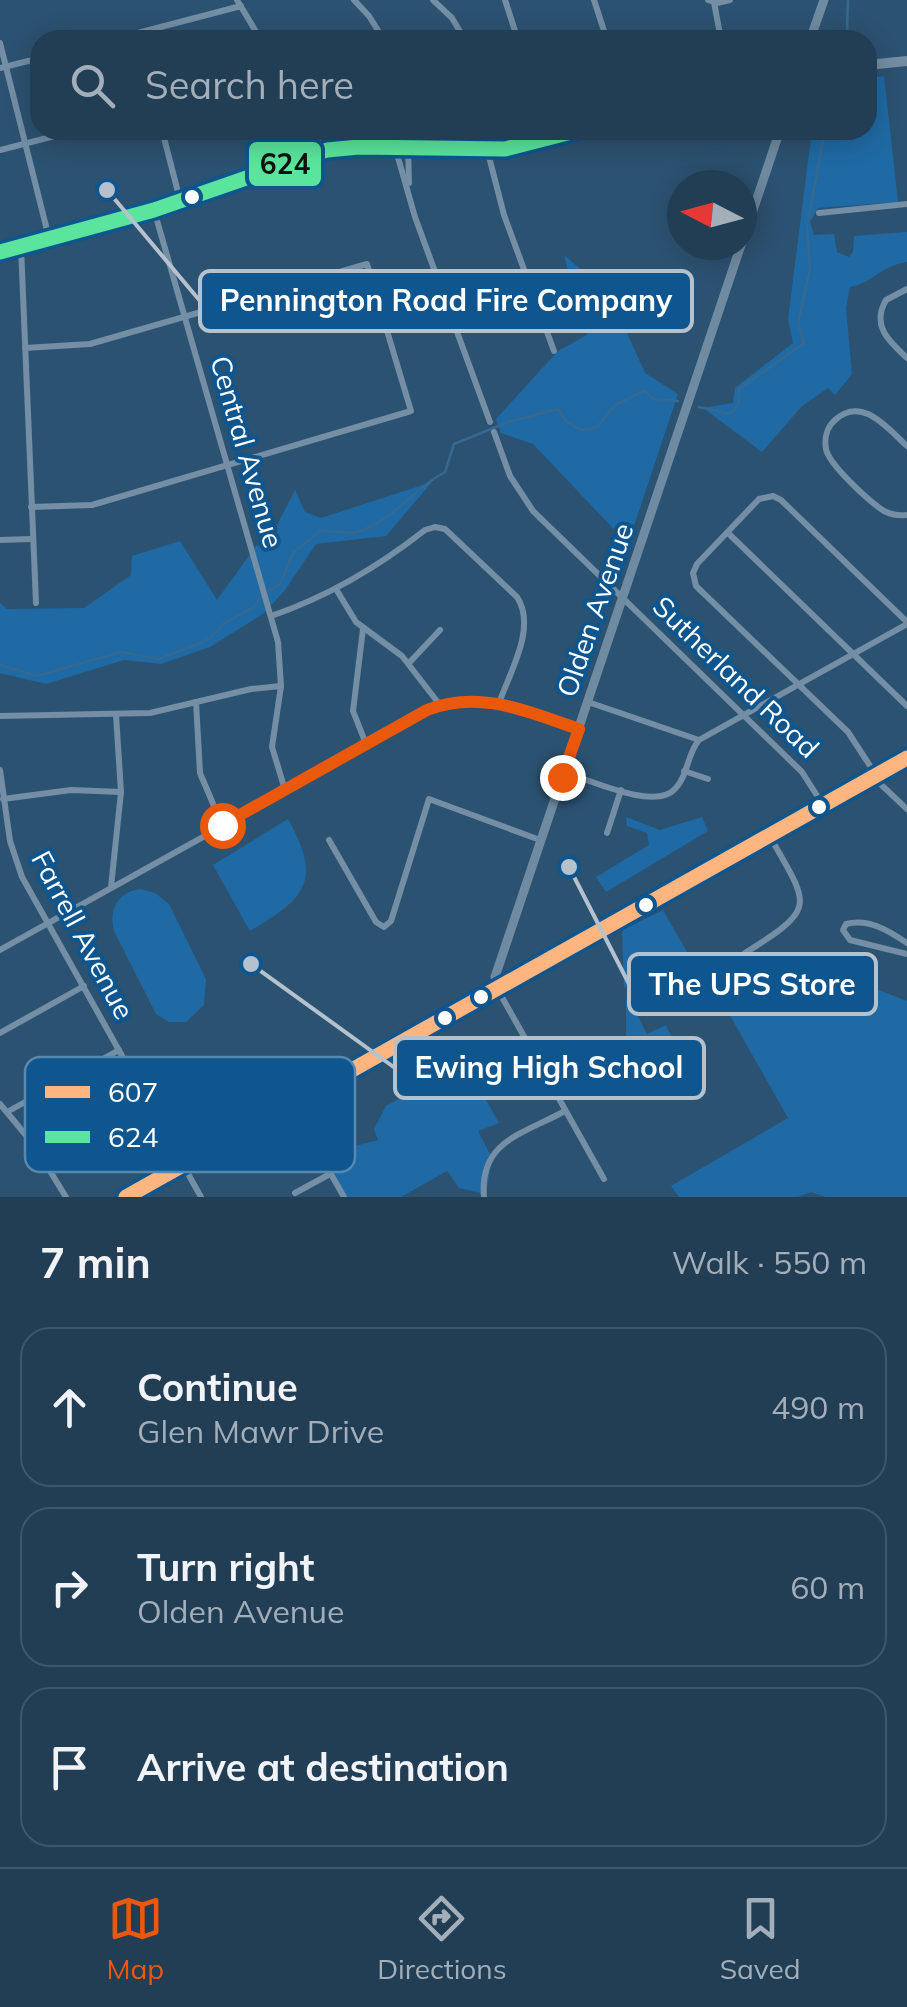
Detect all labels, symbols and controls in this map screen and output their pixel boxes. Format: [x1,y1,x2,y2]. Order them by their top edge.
search box [30,30,877,140]
icon: search [65,58,120,113]
text: Search here [145,61,354,109]
line badge: 624 [247,140,323,188]
text: 624 [260,146,310,181]
north arrow [667,170,757,260]
unlabelled marker [182,187,202,207]
callout: Pennington Road Fire Company [200,271,692,331]
text: Pennington Road Fire Company [220,281,673,319]
street label: Central Avenue [203,352,292,552]
street label: Olden Avenue [548,518,641,701]
street label: Sutherland Road [646,588,827,765]
route end [540,755,586,801]
unlabelled marker [809,797,829,817]
route start [200,803,246,849]
street label: Farrell Avenue [24,845,142,1025]
unlabelled marker [636,895,656,915]
callout: The UPS Store [629,954,876,1014]
text: The UPS Store [648,965,856,1003]
unlabelled marker [471,987,491,1007]
unlabelled marker [435,1008,455,1028]
callout: Ewing High School [395,1038,704,1098]
text: Ewing High School [415,1048,683,1086]
legend [25,1057,355,1172]
text: 607 [108,1074,158,1109]
text: 624 [108,1119,159,1154]
text: 7 min [40,1236,151,1289]
text: Walk · 550 m [672,1242,867,1282]
text: Continue [137,1363,298,1411]
icon: ahead [42,1380,97,1435]
text: 490 m [771,1387,865,1427]
text: Glen Mawr Drive [137,1411,384,1451]
text: Turn right [137,1543,314,1591]
icon: right [42,1560,97,1615]
text: 60 m [790,1567,865,1607]
text: Olden Avenue [137,1591,345,1631]
icon: arrive [42,1740,97,1795]
text: Arrive at destination [137,1743,509,1791]
tab: Map [107,1891,164,1986]
tab: Directions [377,1891,507,1986]
tab: Saved [720,1891,800,1986]

